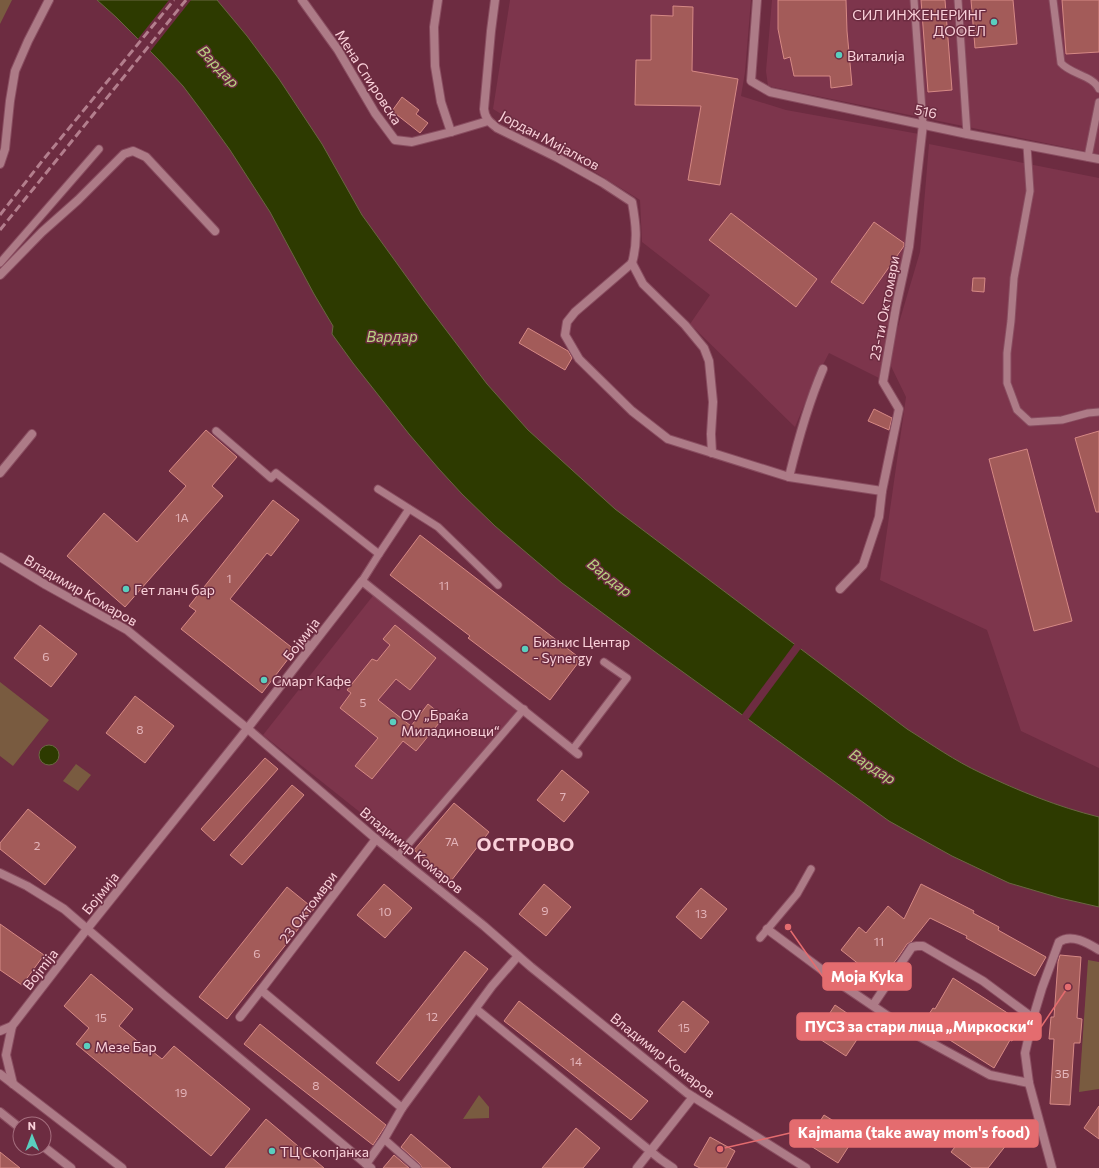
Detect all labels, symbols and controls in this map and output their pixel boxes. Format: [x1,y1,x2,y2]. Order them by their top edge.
place label: СИЛ ИНЖЕНЕРИНГ ДООЕЛ [852,6,986,39]
marker: СИЛ ИНЖЕНЕРИНГ ДООЕЛ [989,17,999,27]
street label: Мена Спировска [332,26,406,128]
water label: Вардар [195,41,244,91]
place label: Виталија [847,47,905,64]
marker: Виталија [834,50,844,60]
street label: 516 [913,100,939,122]
street label: Јордан Мијалков [497,107,603,173]
street label: 23-ти Октомври [866,254,902,362]
water label: Вардар [366,327,418,345]
house number: 1А [175,510,189,524]
street label: Владимир Комаров [21,551,141,629]
water label: Вардар [584,554,636,600]
house number: 1 [226,571,232,585]
house number: 11 [439,578,449,592]
place label: Гет ланч бар [134,581,215,598]
marker: Гет ланч бар [121,584,131,594]
street label: Бојмија [279,614,323,664]
place label: Бизнис Центар - Synergy [533,633,630,666]
marker: Бизнис Центар - Synergy [520,644,530,654]
house number: 6 [42,649,50,663]
place label: Смарт Кафе [272,672,351,689]
marker: Смарт Кафе [259,675,269,685]
house number: 5 [360,695,367,709]
place label: ОУ „Браќа Миладиновци“ [401,706,500,739]
marker: ОУ „Браќа Миладиновци“ [388,717,398,727]
house number: 8 [136,722,144,736]
water label: Вардар [846,744,900,788]
house number: 7 [560,789,566,803]
street label: Владимир Комаров [357,803,467,897]
district label: ОСТРОВО [477,833,575,855]
house number: 7А [445,834,459,848]
house number: 2 [34,838,41,852]
street label: Бојмија [78,868,122,918]
street label: 23 Октомври [275,868,341,946]
house number: 9 [541,903,549,917]
house number: 10 [379,904,392,918]
house number: 13 [695,906,707,920]
house number: 11 [874,934,884,948]
street label: Bojmija [19,945,61,993]
house number: 6 [253,946,261,960]
callout: Moja Kyka [823,963,911,990]
text: Moja Kyka [831,967,903,985]
house number: 12 [426,1009,438,1023]
street label: Владимир Комаров [607,1009,719,1101]
house number: 15 [95,1010,107,1024]
callout: ПУСЗ за стари лица „Миркоски“ [797,1013,1041,1040]
text: ПУСЗ за стари лица „Миркоски“ [805,1017,1033,1035]
house number: 15 [678,1020,690,1034]
place label: Мезе Бар [95,1038,157,1055]
marker: Мезе Бар [82,1041,92,1051]
house number: 14 [570,1054,582,1068]
house number: 3Б [1055,1066,1070,1080]
house number: 8 [312,1078,320,1092]
house number: 19 [175,1085,187,1099]
north arrow [12,1116,52,1156]
text: N [28,1119,36,1132]
callout: Kajmama (take away mom's food) [790,1120,1038,1147]
text: Kajmama (take away mom's food) [798,1123,1030,1141]
place label: ТЦ Скопјанка [280,1143,369,1160]
marker: ТЦ Скопјанка [267,1146,277,1156]

